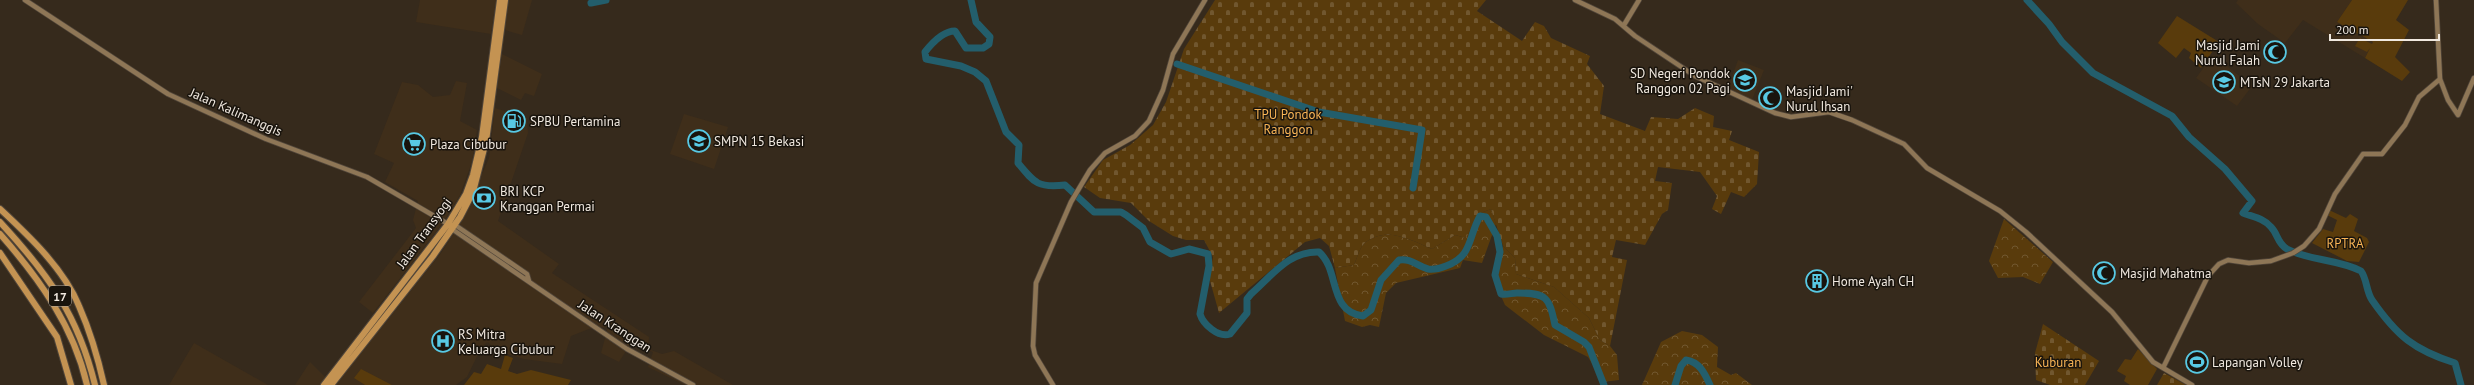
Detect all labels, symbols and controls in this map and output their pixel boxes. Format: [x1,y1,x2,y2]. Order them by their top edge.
scale bar [2330,16,2439,42]
text: 200 m [2336,22,2369,37]
place label: Masjid Jami Nurul Falah [2195,37,2260,69]
mosque icon: Masjid Jami Nurul Falah [2262,39,2288,65]
place label: SD Negeri Pondok Ranggon 02 Pagi [1630,65,1731,97]
school or university icon: SD Negeri Pondok Ranggon 02 Pagi [1732,67,1758,93]
school or university icon: MTsN 29 Jakarta [2211,69,2237,95]
place label: MTsN 29 Jakarta [2240,74,2330,91]
place label: Masjid Jami' Nurul Ihsan [1786,83,1853,115]
street label: Jalan Kalimanggis [186,84,285,140]
mosque icon: Masjid Jami' Nurul Ihsan [1757,85,1783,111]
park label: TPU Pondok Ranggon [1254,106,1323,138]
fuel station icon: SPBU Pertamina [501,108,527,134]
place label: SPBU Pertamina [530,113,620,130]
school or university icon: SMPN 15 Bekasi [686,128,712,154]
supermarket icon: Plaza Cibubur [401,131,427,157]
place label: SMPN 15 Bekasi [714,133,804,150]
place label: Plaza Cibubur [430,136,507,153]
place label: BRI KCP Kranggan Permai [500,183,595,215]
bank icon: BRI KCP Kranggan Permai [471,185,497,211]
street label: Jalan Transyogi [392,194,455,273]
park label: RPTRA [2326,235,2364,252]
mosque icon: Masjid Mahatma [2091,260,2117,286]
place label: Masjid Mahatma [2120,265,2211,282]
building icon: Home Ayah CH [1804,268,1830,294]
place label: Home Ayah CH [1832,273,1914,290]
road number: 17 [49,286,71,306]
street label: Jalan Kranggan [574,295,655,356]
place label: RS Mitra Keluarga Cibubur [458,326,554,358]
hospital icon: RS Mitra Keluarga Cibubur [430,328,456,354]
sports icon: Lapangan Volley [2184,349,2210,375]
park label: Kuburan [2035,354,2081,371]
place label: Lapangan Volley [2212,354,2303,371]

